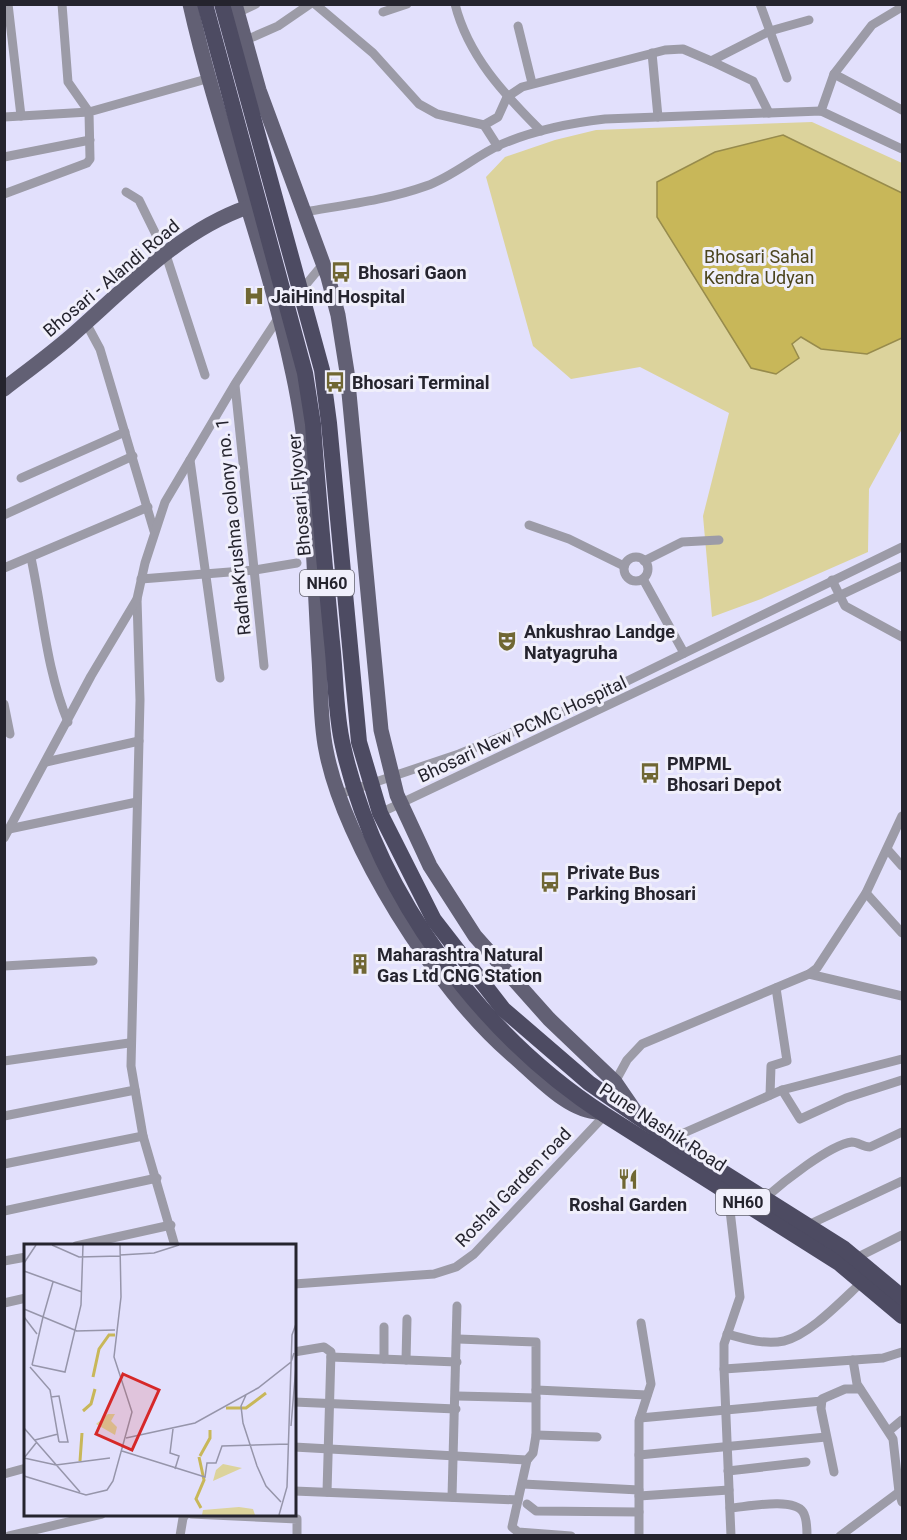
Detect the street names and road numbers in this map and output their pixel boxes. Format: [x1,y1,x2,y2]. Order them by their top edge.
street label: Bhosari - Alandi Road [39,215,183,341]
street label: RadhaKrushna colony no. 1 [211,417,255,637]
street label: Bhosari Flyover [283,433,315,557]
road number: NH60 [300,570,354,596]
street label: Bhosari New PCMC Hospital [414,671,630,787]
street label: Pune Nashik Road [596,1078,730,1176]
street label: Roshal Garden road [451,1123,575,1251]
road number: NH60 [716,1189,770,1215]

